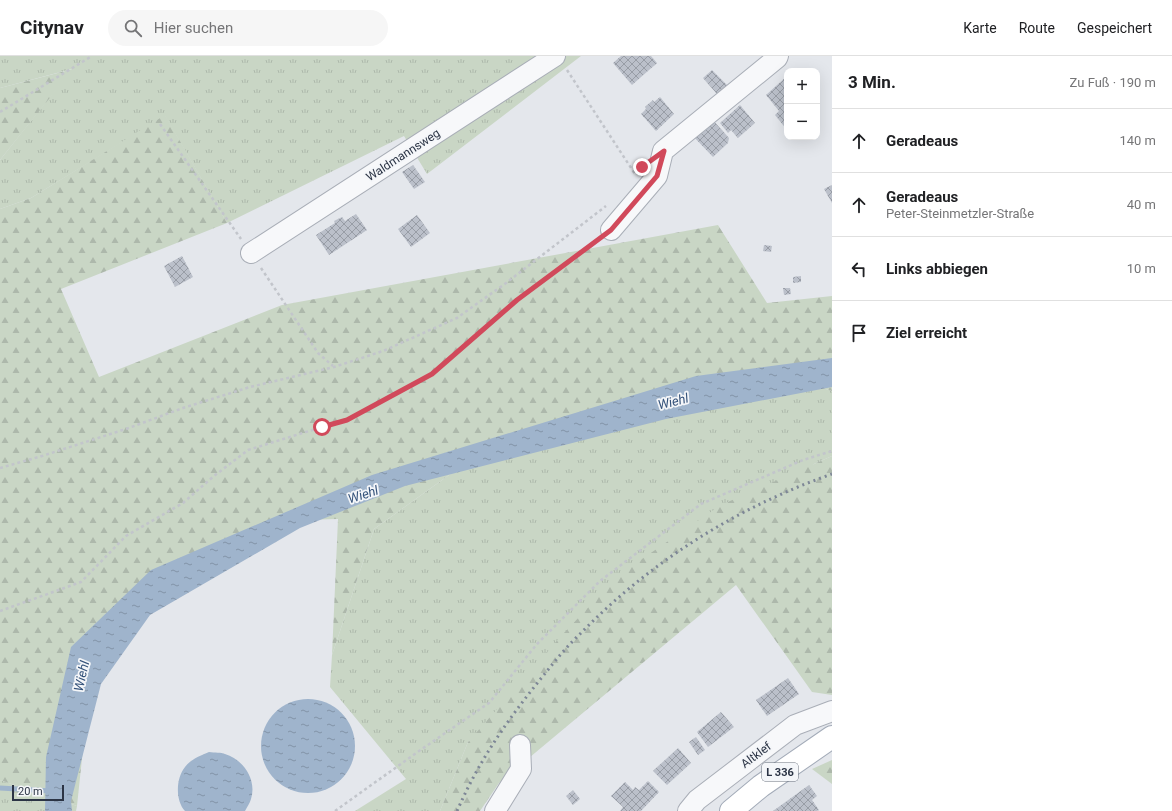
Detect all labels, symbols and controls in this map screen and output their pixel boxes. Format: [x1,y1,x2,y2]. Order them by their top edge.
search box [108,10,388,46]
text: Citynav [20,16,84,39]
icon: search [122,17,144,39]
text: Hier suchen [154,19,233,37]
text: Karte [963,20,997,36]
text: Route [1019,20,1055,36]
text: Gespeichert [1077,20,1152,36]
map controls [784,68,820,140]
button: + [784,68,820,104]
text: 3 Min. [848,72,896,92]
text: Zu Fuß · 190 m [1070,75,1156,90]
button: − [784,104,820,140]
street label: Waldmannsweg [363,126,443,184]
icon: ahead [848,130,870,152]
text: Geradeaus [886,132,958,150]
text: 140 m [1119,133,1156,148]
route end [633,158,651,176]
text: Geradeaus [886,188,958,206]
icon: ahead [848,194,870,216]
text: 40 m [1127,197,1156,212]
text: Peter-Steinmetzler-Straße [886,206,1034,221]
icon: left [848,258,870,280]
text: Links abbiegen [886,260,988,278]
text: 10 m [1127,261,1156,276]
icon: arrive [848,322,870,344]
text: Ziel erreicht [886,324,967,342]
water label: Wiehl [656,390,691,413]
route start [313,418,331,436]
water label: Wiehl [346,482,381,506]
water label: Wiehl [71,658,92,693]
street label: Altklef [738,739,775,771]
road number: L 336 [762,763,798,781]
scale bar [12,783,64,802]
text: 20 m [18,785,43,798]

